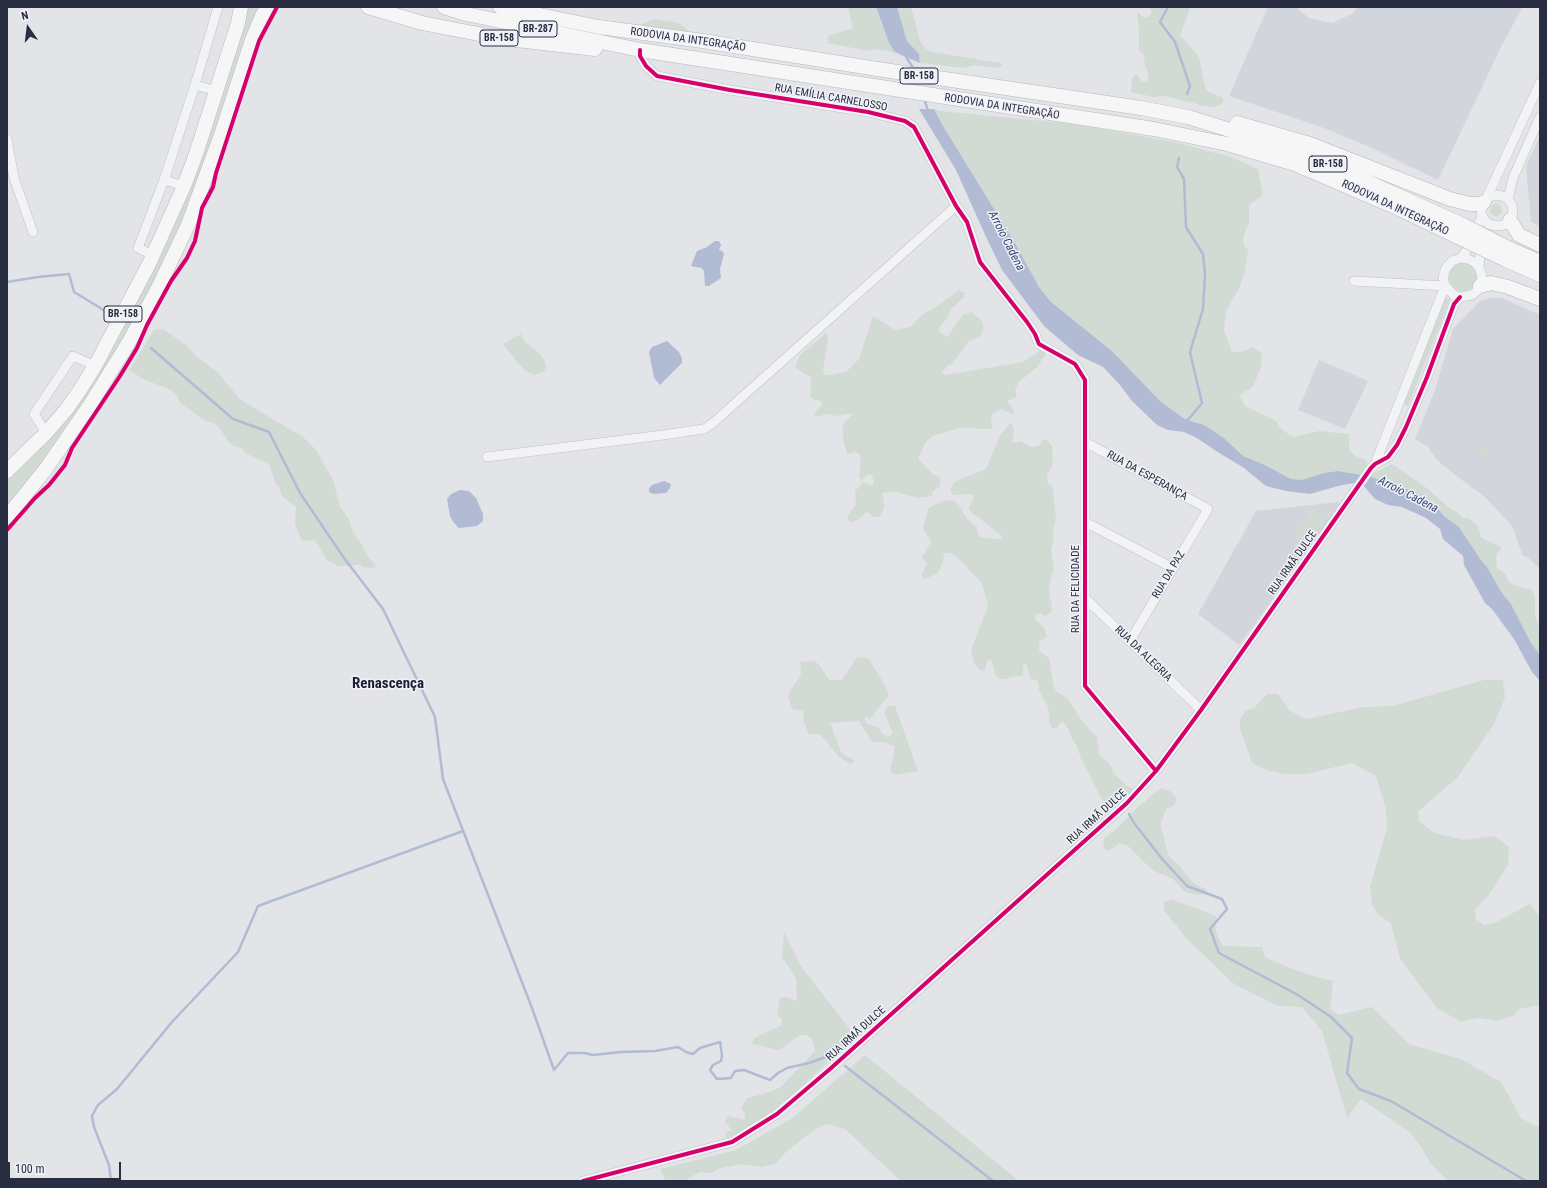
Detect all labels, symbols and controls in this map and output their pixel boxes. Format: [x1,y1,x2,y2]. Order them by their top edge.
north arrow [8,8,48,48]
text: N [20,9,30,23]
road number: BR-287 [519,21,557,37]
street label: RODOVIA DA INTEGRAÇÃO [629,25,747,55]
road number: BR-158 [480,30,518,46]
road number: BR-158 [900,68,938,84]
street label: RUA EMÍLIA CARNELOSSO [773,82,889,114]
street label: RODOVIA DA INTEGRAÇÃO [943,91,1061,123]
road number: BR-158 [1309,156,1347,172]
street label: RODOVIA DA INTEGRAÇÃO [1339,177,1451,239]
water label: Arroio Cadena [985,209,1027,273]
road number: BR-158 [104,306,142,322]
street label: RUA DA ESPERANÇA [1104,448,1190,504]
water label: Arroio Cadena [1376,474,1440,516]
street label: RUA IRMÃ DULCE [1266,528,1320,598]
street label: RUA DA FELICIDADE [1069,545,1083,633]
street label: RUA DA PAZ [1150,549,1188,601]
street label: RUA DA ALEGRIA [1112,623,1174,685]
district label: Renascença [352,675,424,693]
street label: RUA IRMÃ DULCE [1064,787,1130,847]
street label: RUA IRMÃ DULCE [823,1004,889,1064]
scale bar [10,1154,123,1180]
text: 100 m [15,1162,45,1176]

